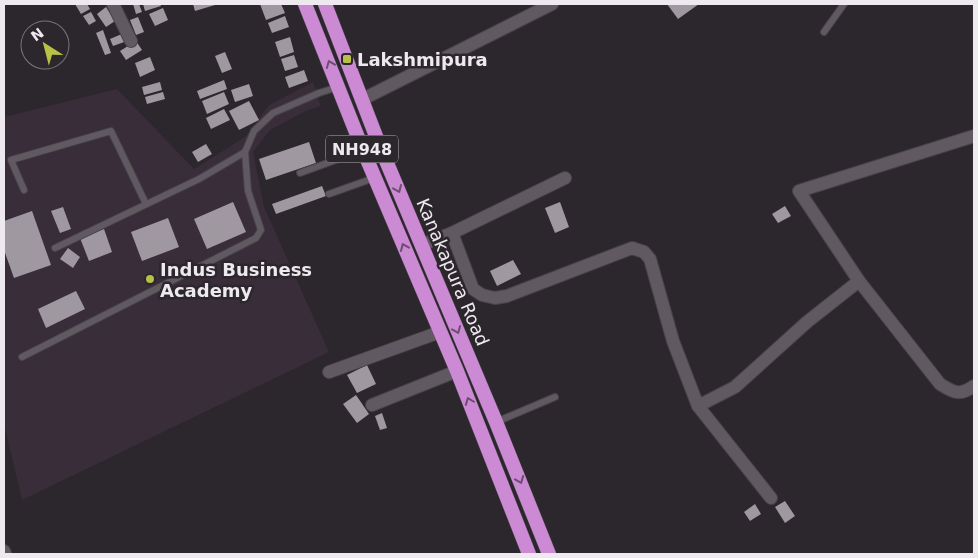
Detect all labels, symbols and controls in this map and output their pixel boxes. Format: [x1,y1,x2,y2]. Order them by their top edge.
north arrow [20,20,70,70]
text: N [28,25,47,44]
place label: Lakshmipura [357,49,488,70]
marker: Lakshmipura [341,53,353,65]
one-way arrow [325,60,336,69]
road number: NH948 [326,136,398,162]
one-way arrow [392,184,403,193]
street label: Kanakapura Road [412,195,494,349]
one-way arrow [399,243,410,252]
place label: Indus Business Academy [160,259,312,301]
marker: Indus Business Academy [144,273,156,285]
one-way arrow [451,325,462,334]
one-way arrow [464,398,474,406]
one-way arrow [514,475,524,484]

